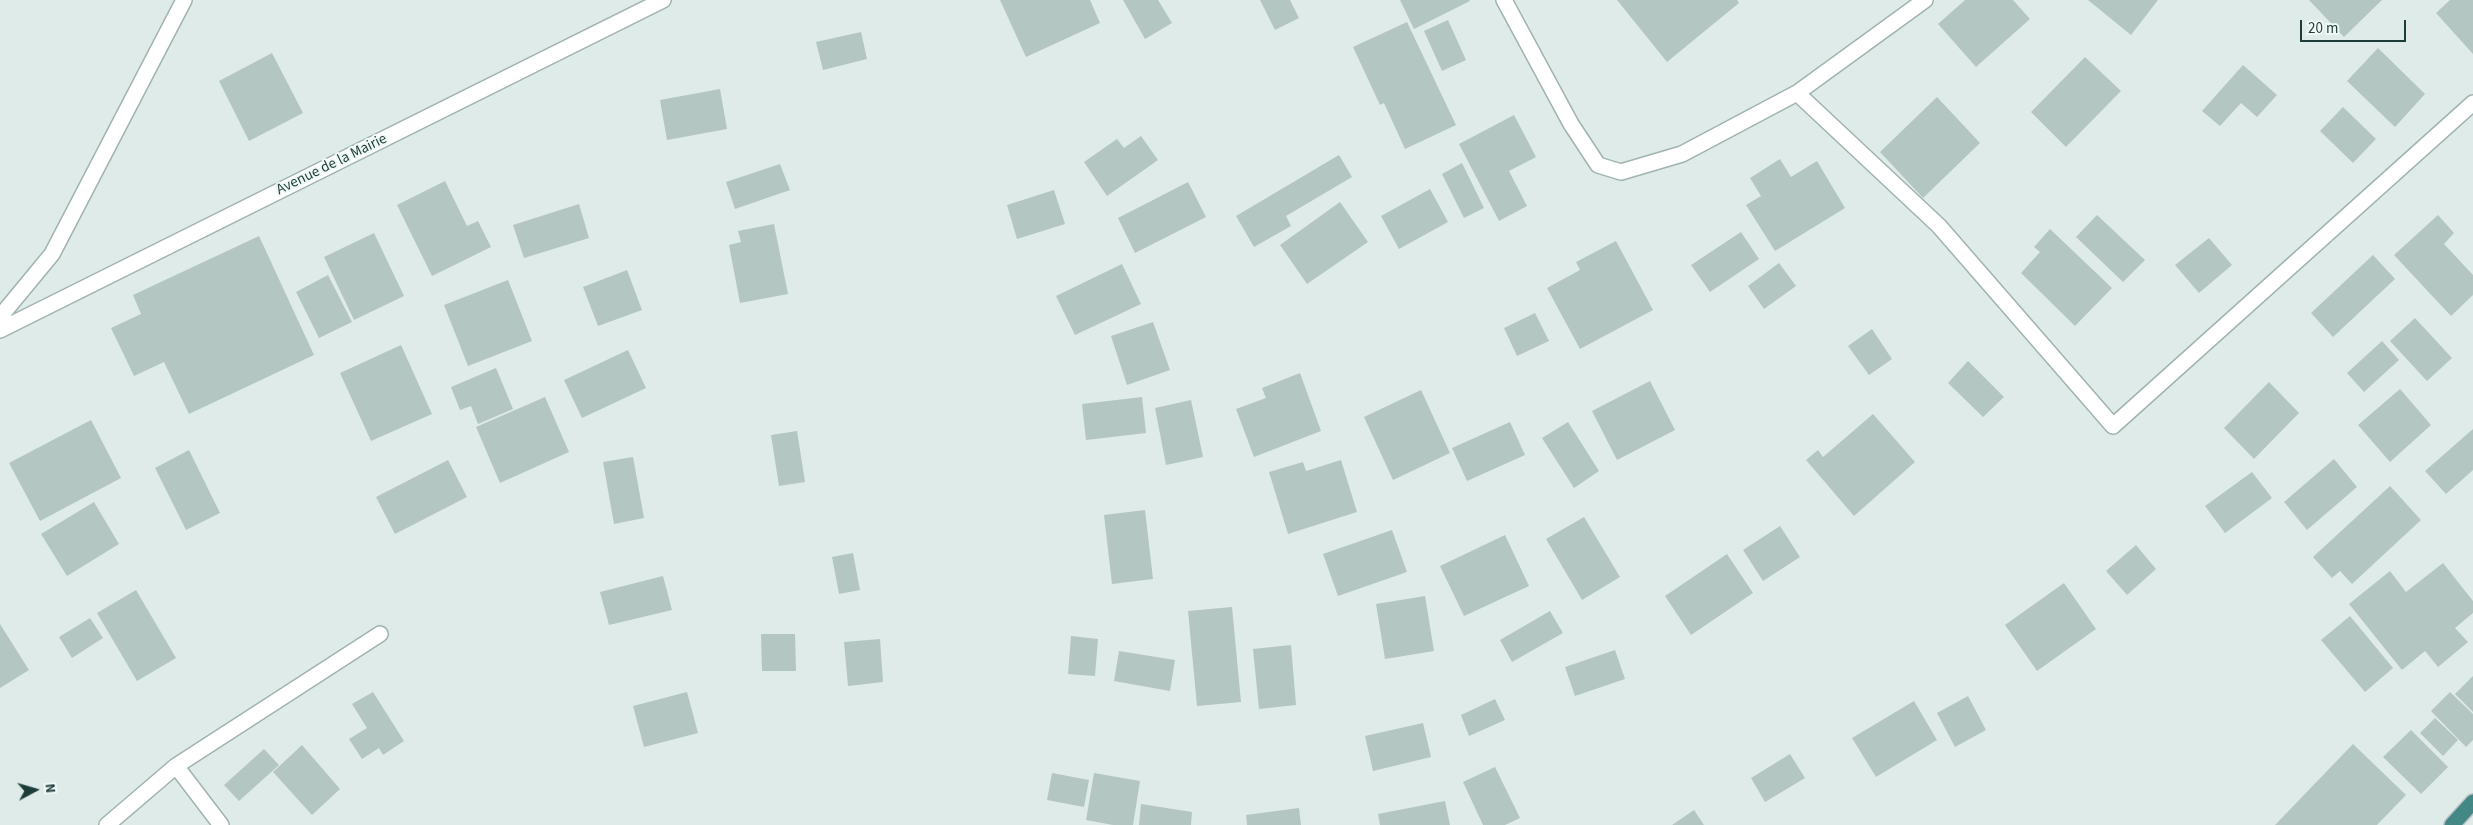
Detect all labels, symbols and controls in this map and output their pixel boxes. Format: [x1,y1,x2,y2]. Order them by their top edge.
scale bar [2303,10,2409,42]
text: 20 m [2308,18,2338,39]
street label: Avenue de la Mairie [274,130,390,200]
north arrow [10,765,60,815]
text: N [39,783,60,794]

